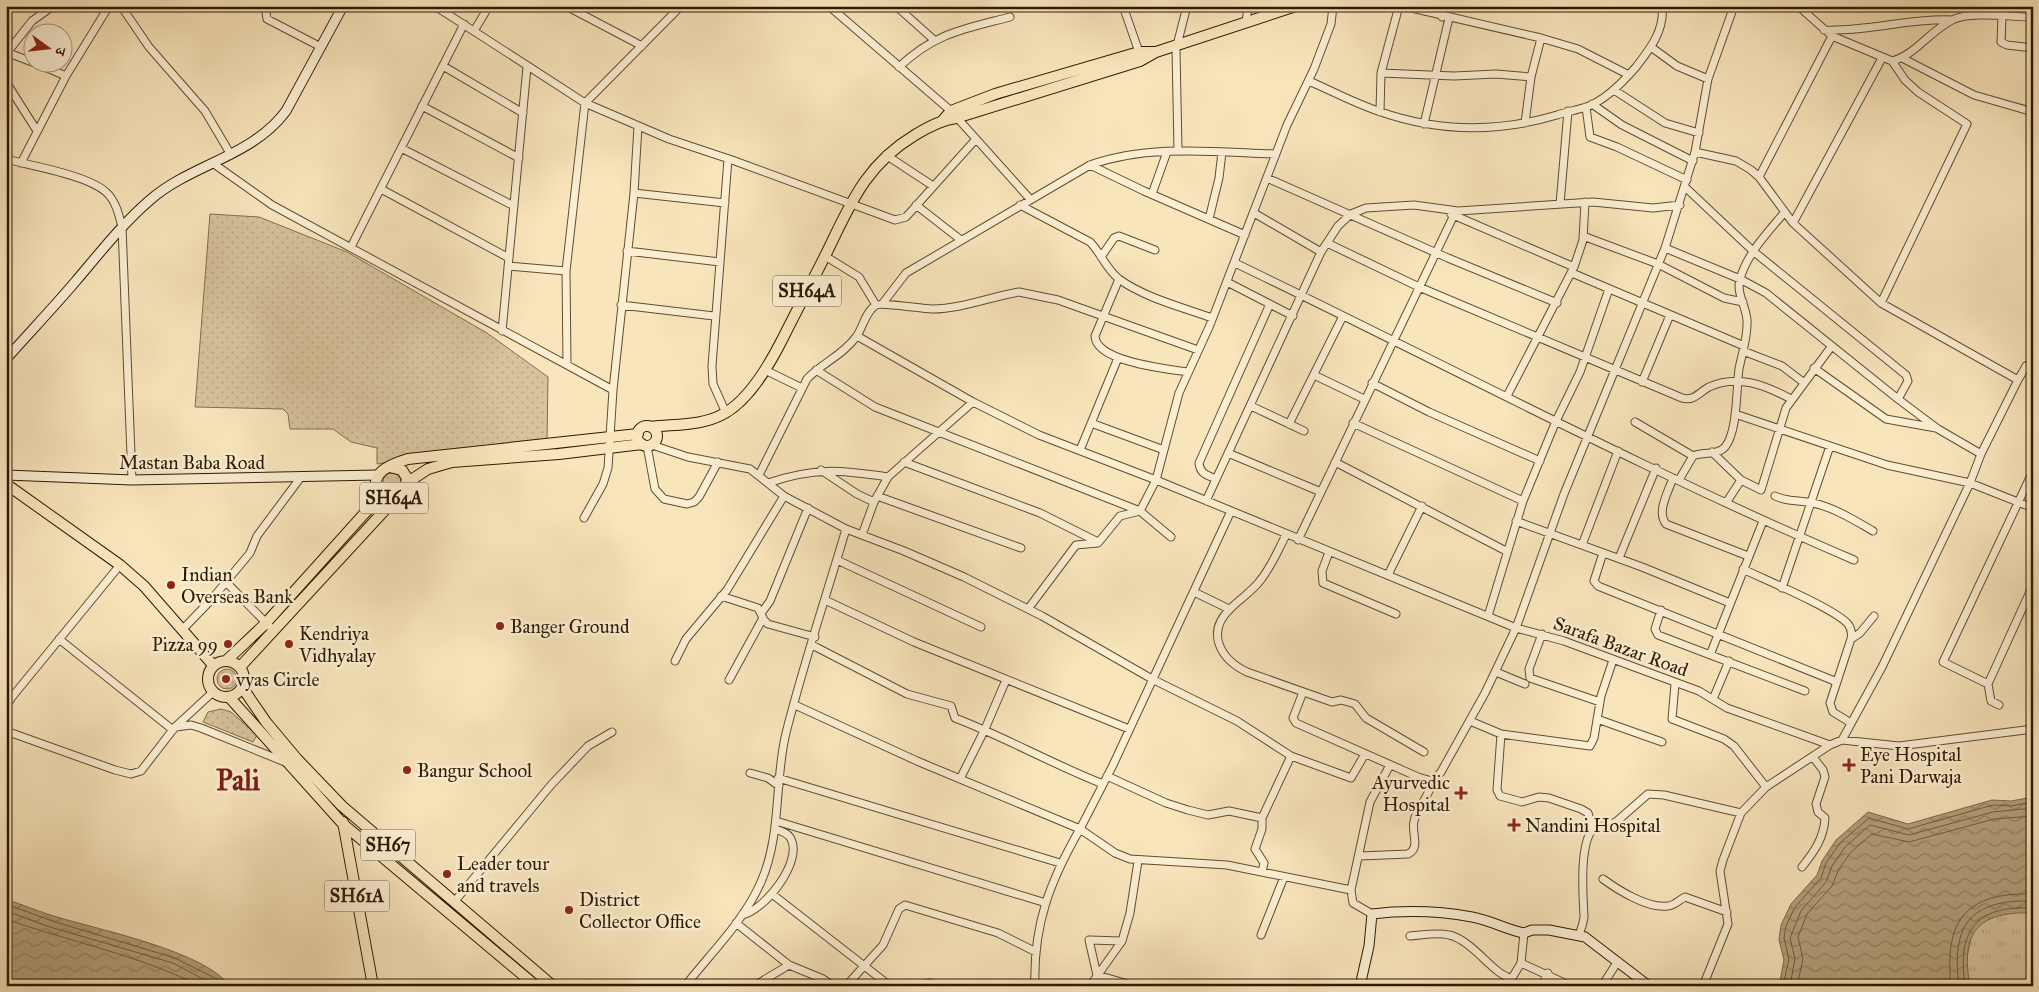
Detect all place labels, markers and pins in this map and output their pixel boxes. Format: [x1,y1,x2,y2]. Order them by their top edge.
place label: Indian Overseas Bank [181,563,293,608]
marker: Indian Overseas Bank [165,579,177,591]
place label: Banger Ground [510,615,630,639]
marker: Banger Ground [494,620,506,632]
place label: Kendriya Vidhyalay [298,622,377,667]
place label: Pizza 99 [152,633,218,656]
marker: Pizza 99 [222,638,234,650]
marker: Kendriya Vidhyalay [283,638,295,650]
place label: vyas Circle [235,668,319,691]
marker: vyas Circle [220,673,232,685]
place label: Eye Hospital Pani Darwaja [1860,743,1962,788]
marker: Eye Hospital Pani Darwaja [1842,758,1856,772]
place label: Bangur School [417,759,533,783]
marker: Bangur School [401,764,413,776]
place label: Ayurvedic Hospital [1371,771,1451,816]
marker: Ayurvedic Hospital [1454,786,1468,800]
place label: Nandini Hospital [1525,814,1662,837]
marker: Nandini Hospital [1507,818,1521,832]
place label: Leader tour and travels [457,852,550,897]
marker: Leader tour and travels [441,868,453,880]
place label: District Collector Office [579,888,701,933]
marker: District Collector Office [563,904,575,916]

